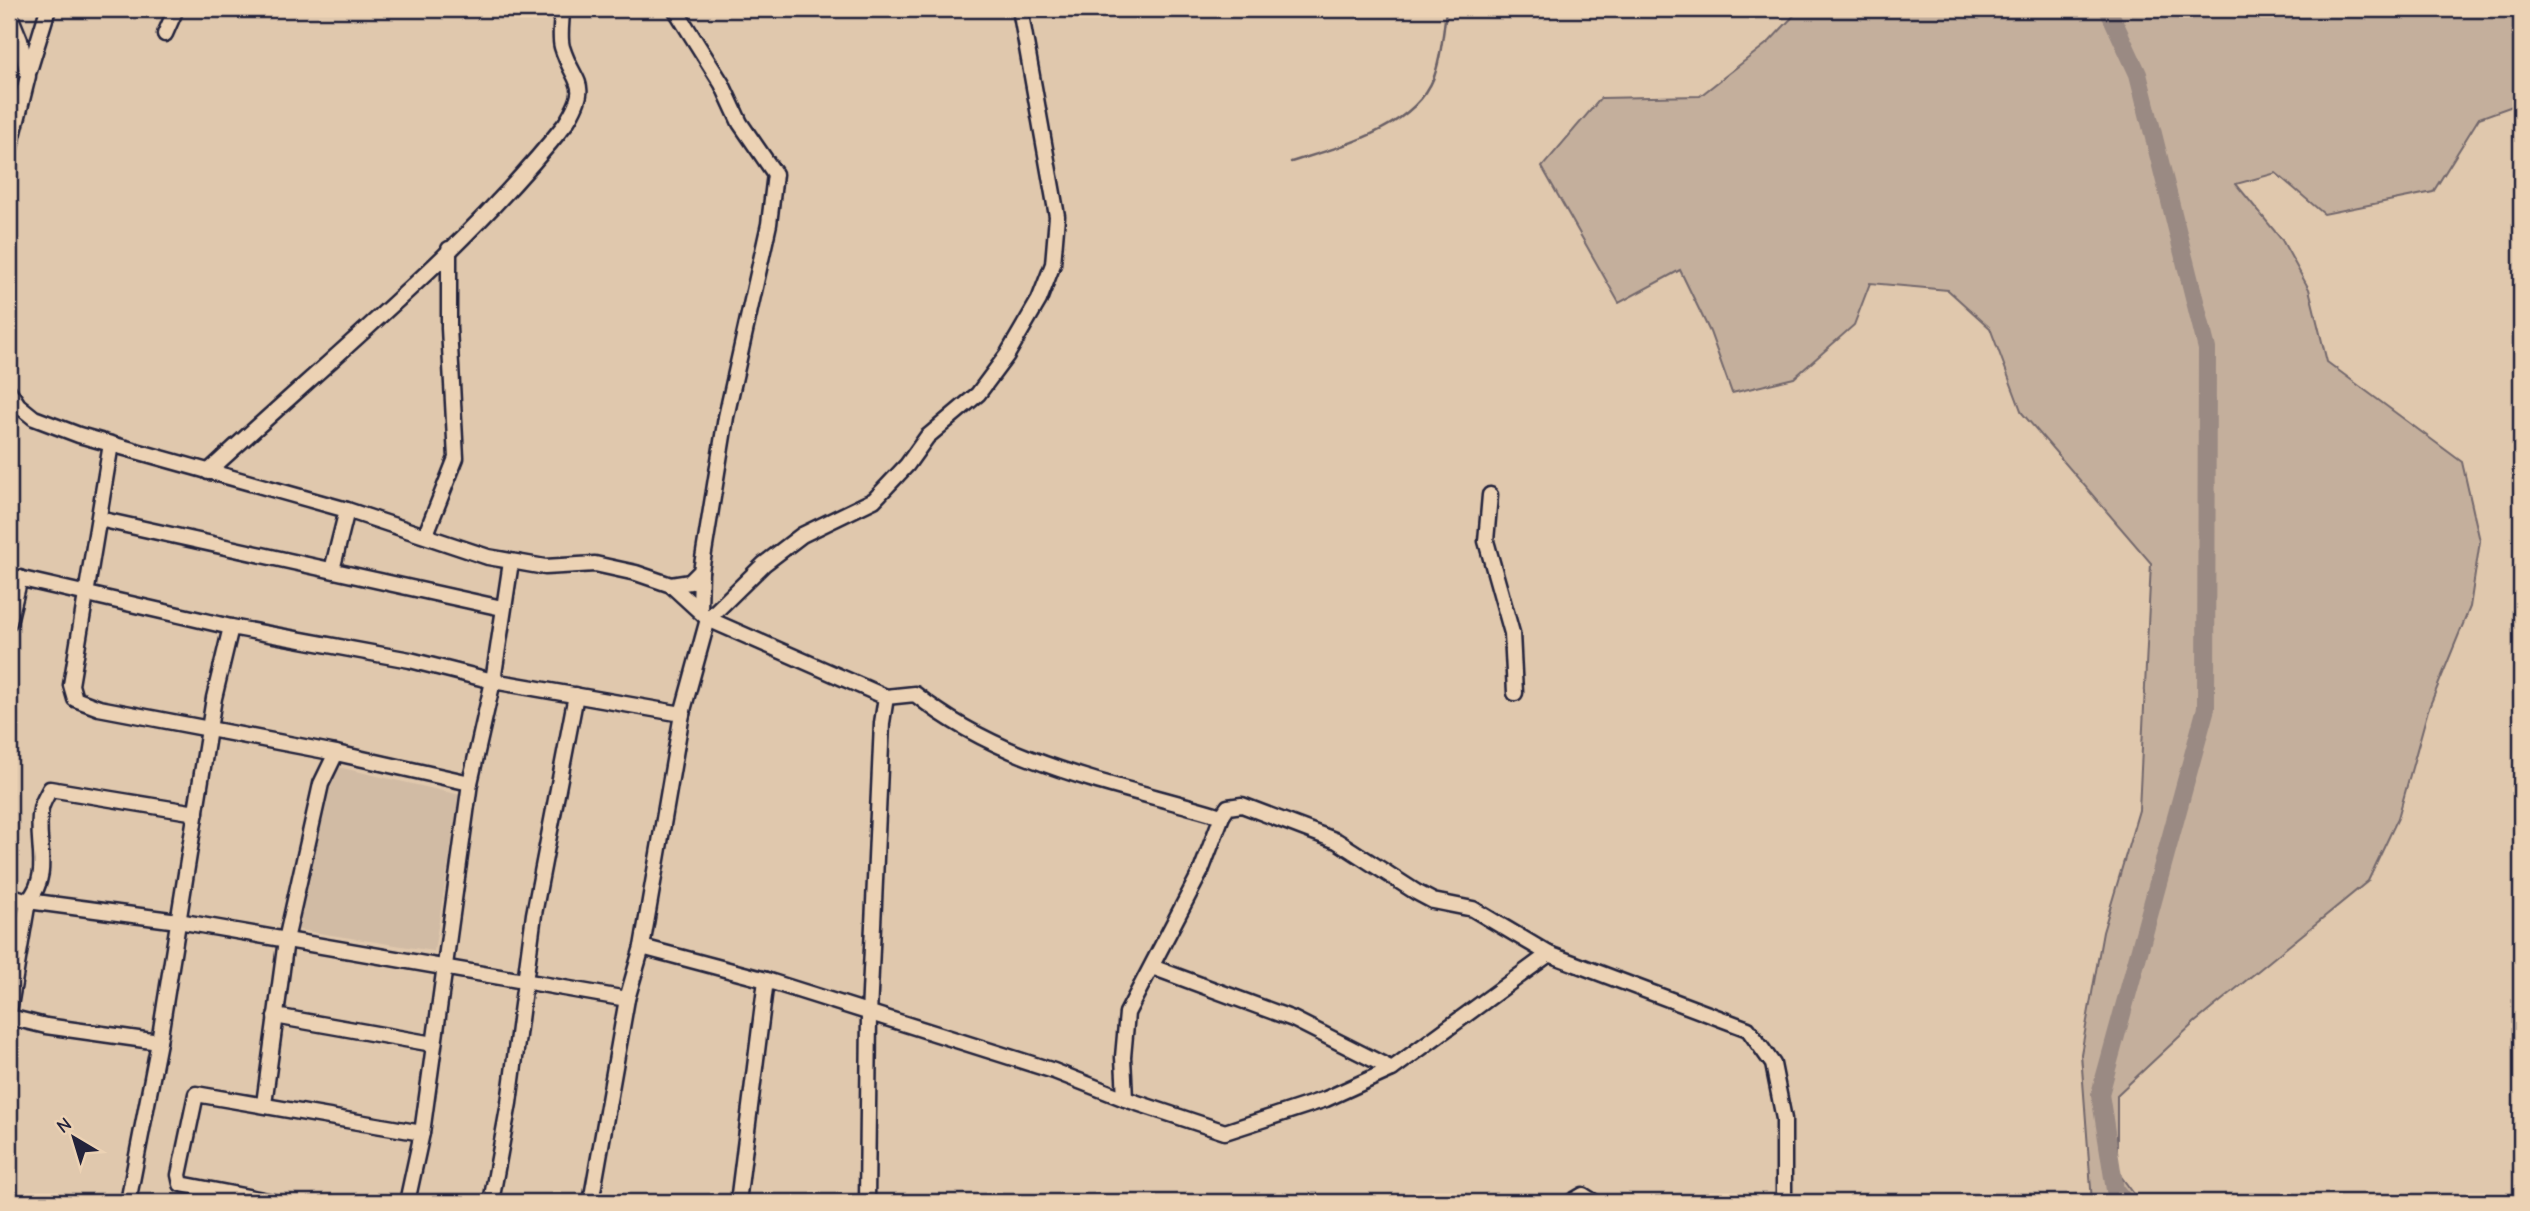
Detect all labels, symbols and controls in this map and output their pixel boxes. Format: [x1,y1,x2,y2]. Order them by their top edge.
north arrow [38,1102,108,1172]
text: N [52,1113,76,1138]

